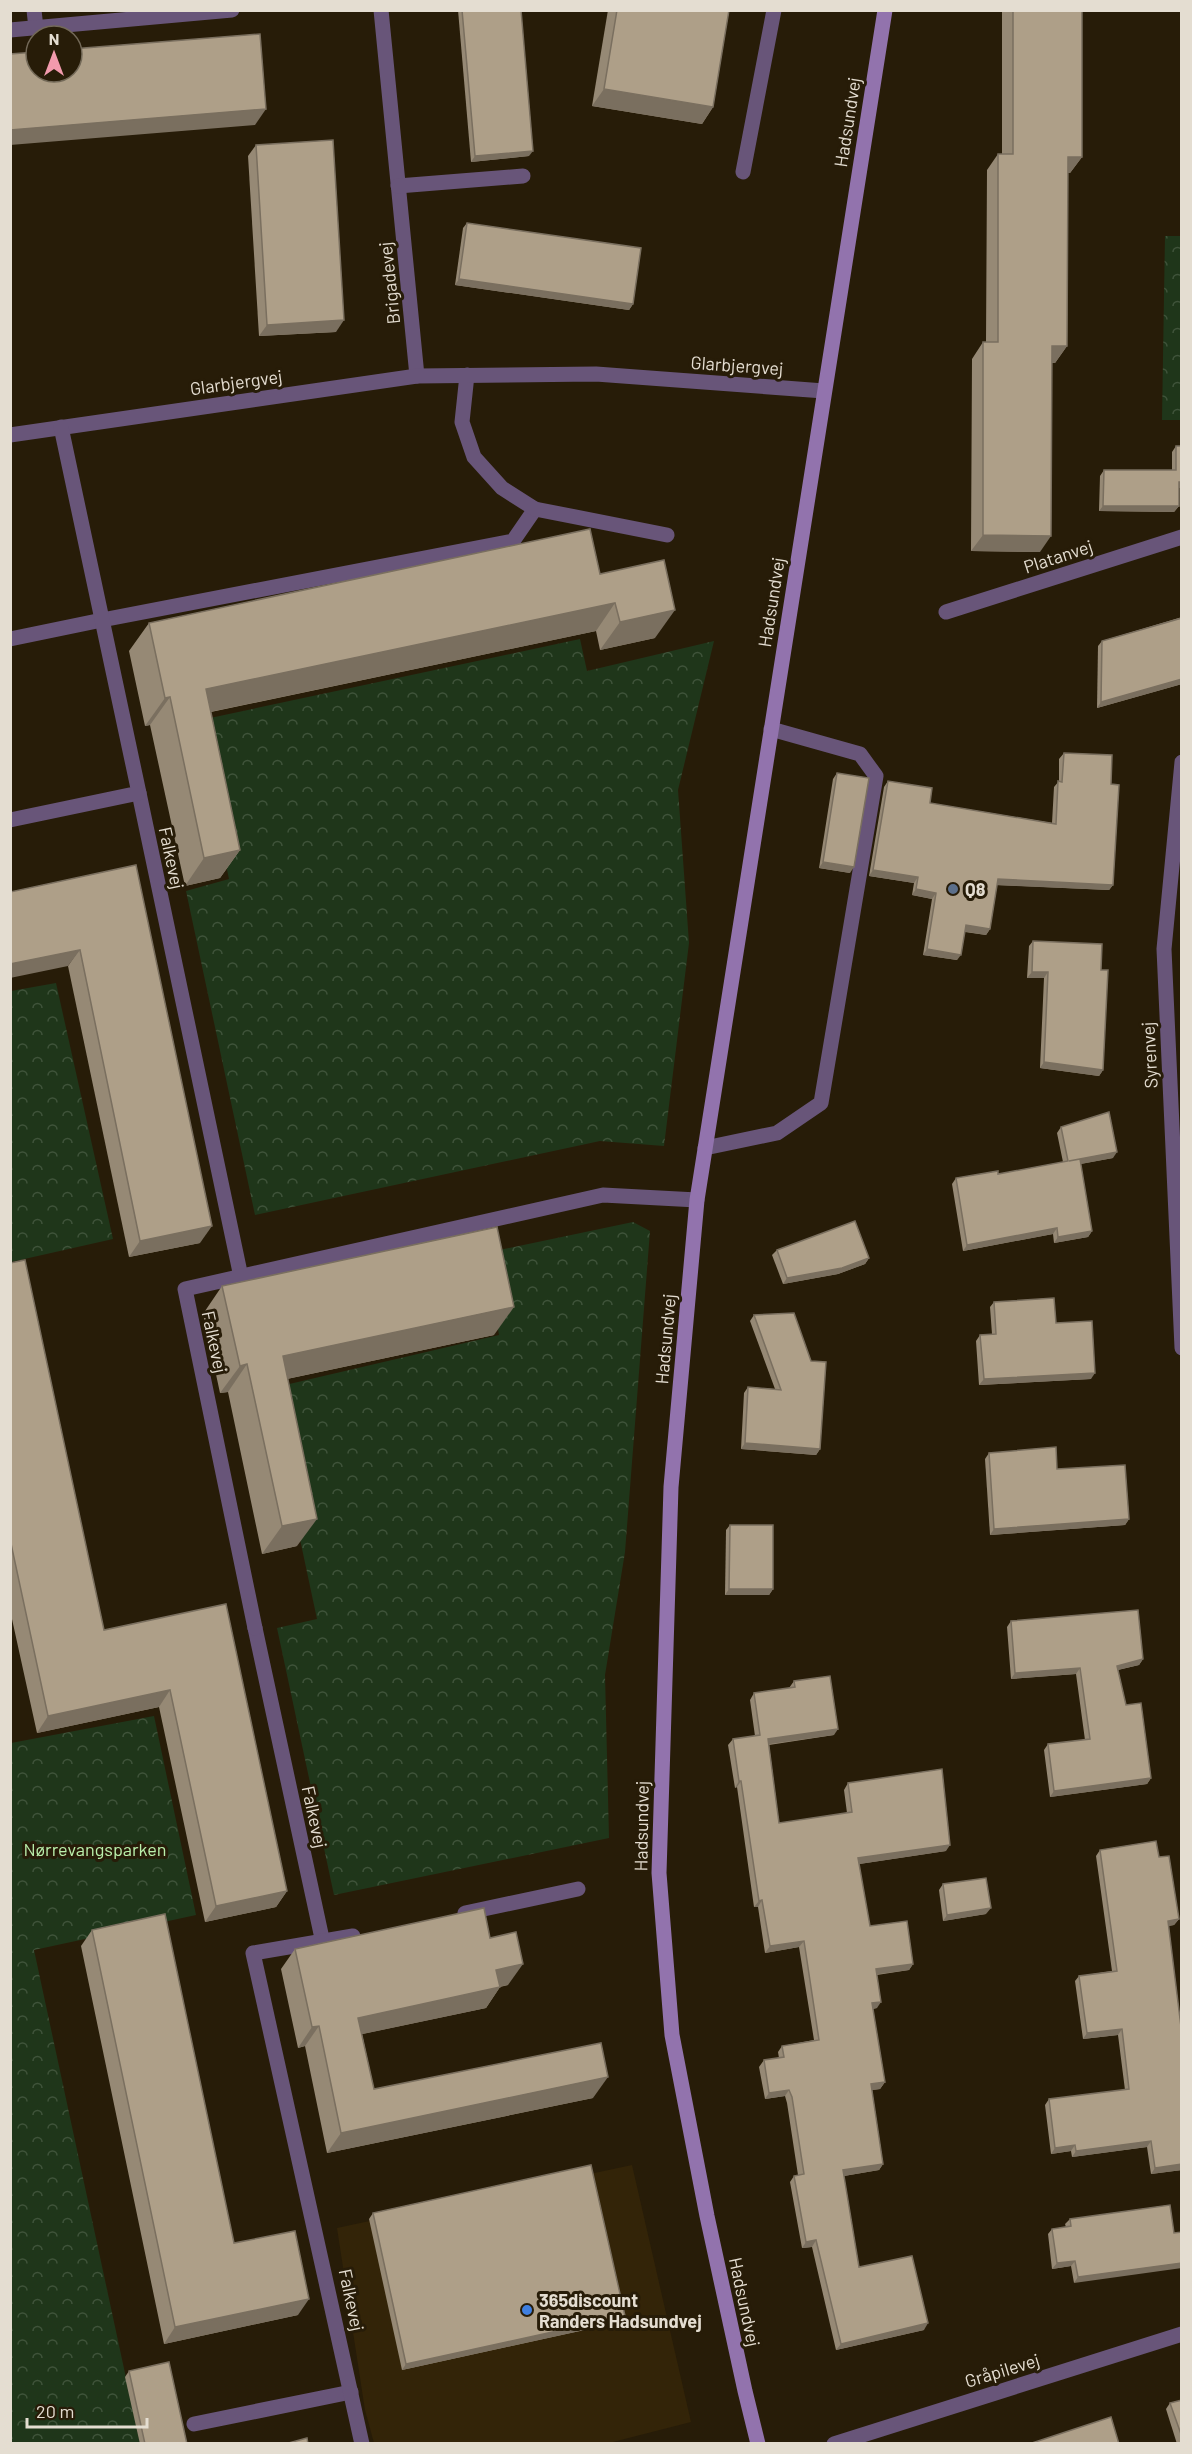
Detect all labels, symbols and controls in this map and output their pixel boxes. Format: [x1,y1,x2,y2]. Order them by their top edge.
north arrow [24,24,84,84]
text: N [49,29,59,48]
street label: Hadsundvej [829,75,865,169]
street label: Brigadevej [374,241,404,325]
street label: Glarbjergvej [690,351,784,379]
street label: Glarbjergvej [188,365,284,399]
street label: Platanvej [1021,534,1095,578]
street label: Hadsundvej [753,555,789,649]
street label: Falkevej [155,825,189,891]
place label: Q8 [965,878,986,900]
marker: Q8 [946,882,960,896]
street label: Syrenvej [1136,1021,1162,1089]
street label: Hadsundvej [650,1293,680,1385]
street label: Falkevej [198,1309,232,1375]
street label: Hadsundvej [629,1780,653,1872]
street label: Falkevej [298,1784,332,1850]
park label: Nørrevangsparken [23,1838,167,1860]
street label: Hadsundvej [725,2255,765,2349]
street label: Falkevej [335,2267,369,2333]
place label: 365discount Randers Hadsundvej [539,2289,702,2332]
marker: 365discount Randers Hadsundvej [520,2303,534,2317]
street label: Gråpilevej [962,2348,1042,2392]
scale bar [27,2391,147,2429]
text: 20 m [36,2400,74,2422]

